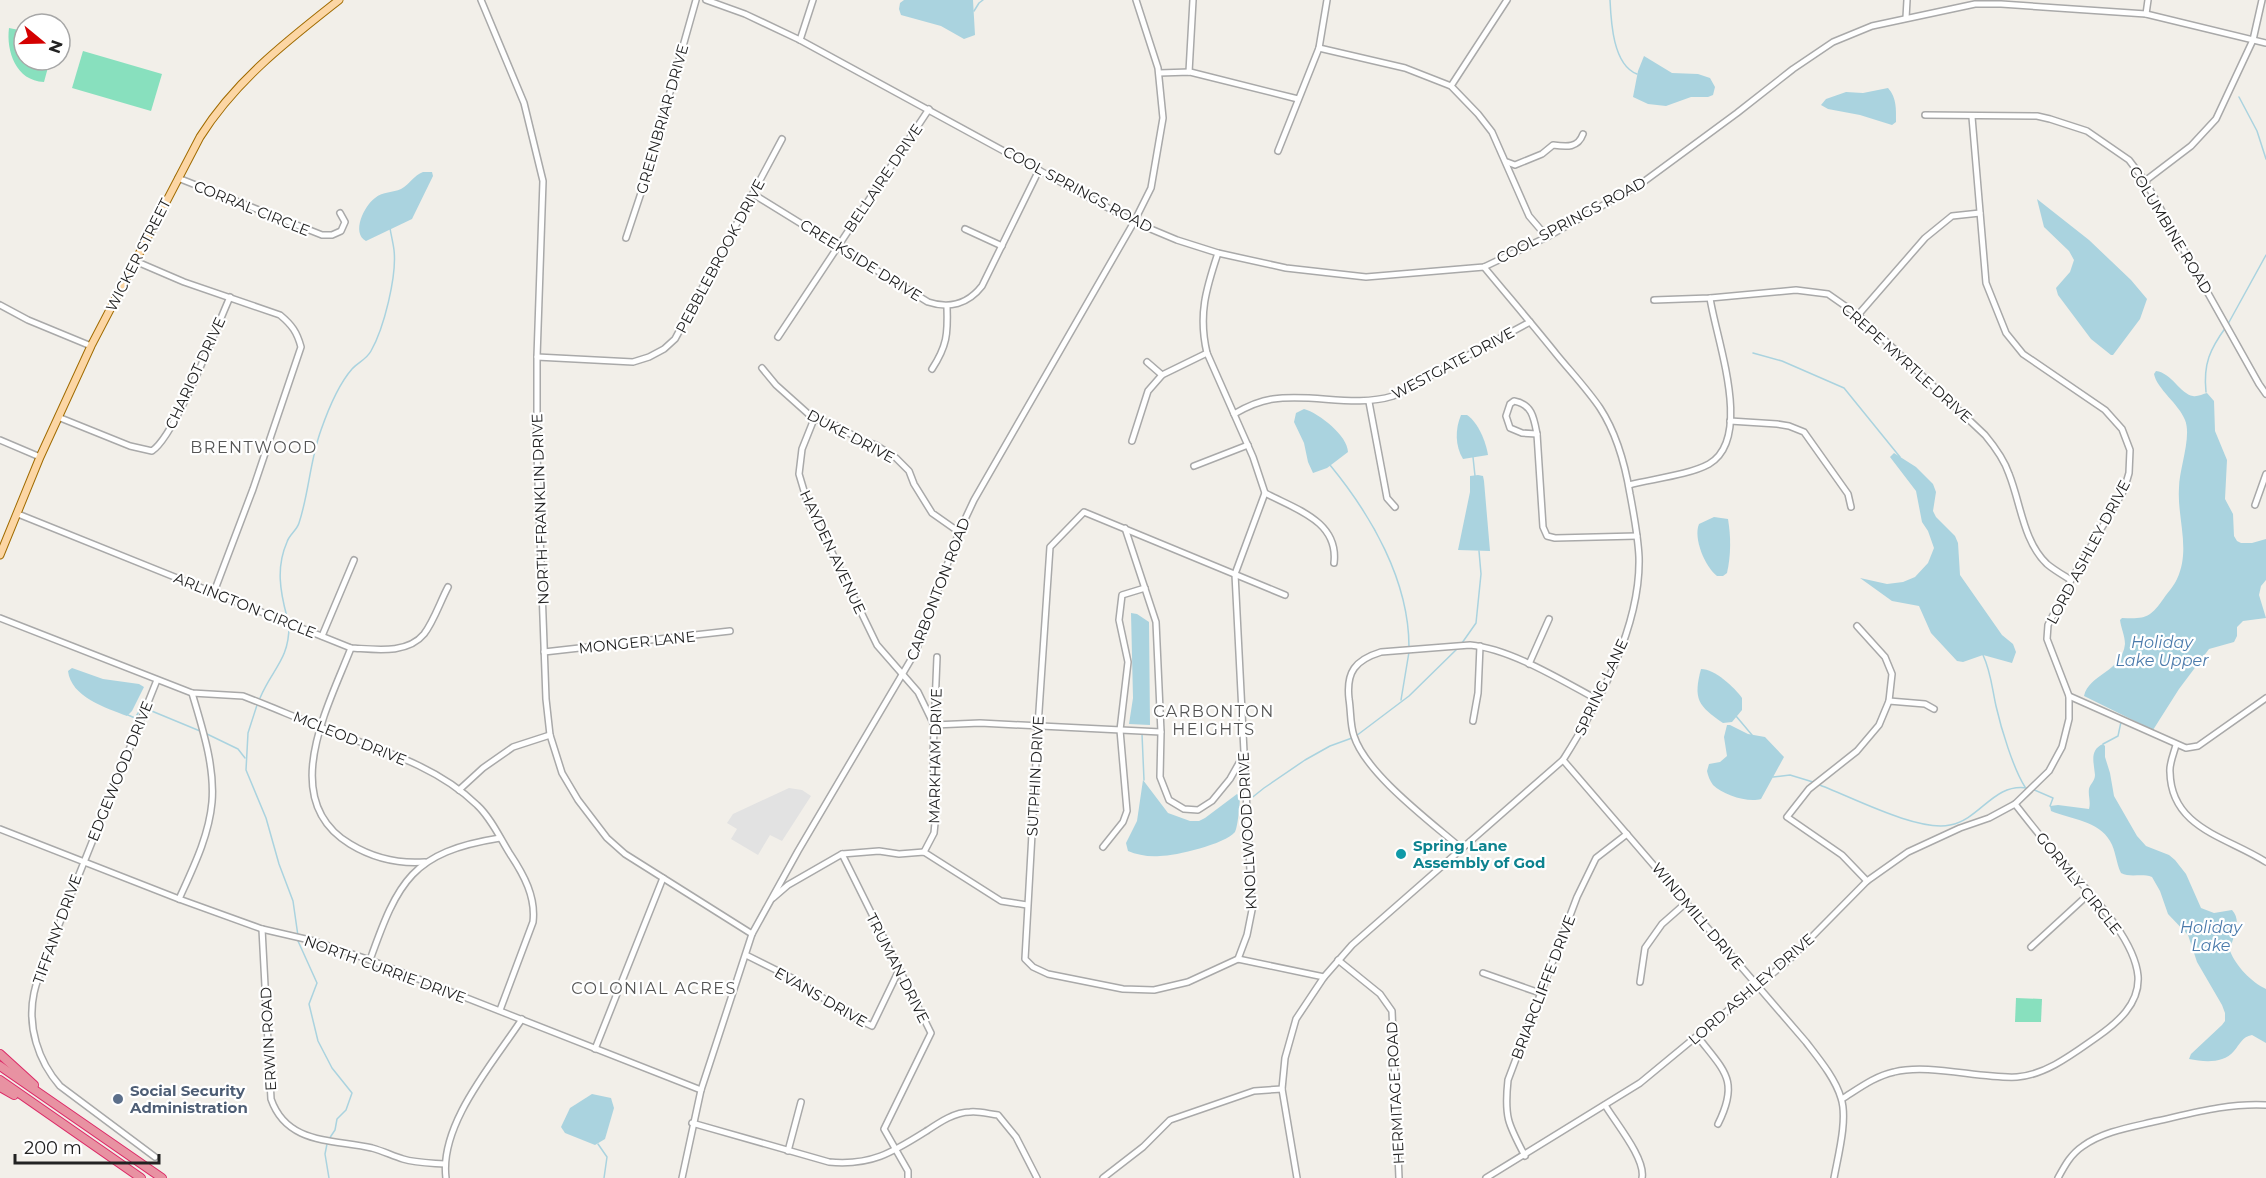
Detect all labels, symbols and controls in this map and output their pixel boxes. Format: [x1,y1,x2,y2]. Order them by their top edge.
north arrow [12,12,72,72]
text: N [45,38,67,56]
street label: GREENBRIAR DRIVE [632,42,692,196]
street label: BELLAIRE DRIVE [840,120,926,236]
street label: COOL SPRINGS ROAD [1000,141,1156,237]
street label: COLUMBINE ROAD [2125,163,2217,297]
street label: COOL SPRINGS ROAD [1493,172,1649,268]
street label: CORRAL CIRCLE [191,176,313,240]
street label: PEBBLEBROOK DRIVE [671,176,769,336]
street label: WICKER STREET [101,195,175,315]
street label: CREEKSIDE DRIVE [797,215,925,305]
street label: CREPE MYRTLE DRIVE [1838,299,1976,427]
street label: CHARIOT DRIVE [161,314,229,432]
street label: WESTGATE DRIVE [1388,323,1518,403]
street label: DUKE DRIVE [804,405,898,467]
street label: NORTH FRANKLIN DRIVE [527,413,553,605]
district label: BRENTWOOD [190,438,318,457]
street label: LORD ASHLEY DRIVE [2042,477,2134,627]
street label: HAYDEN AVENUE [796,487,870,617]
street label: CARBONTON ROAD [902,515,974,663]
street label: ARLINGTON CIRCLE [171,568,319,642]
street label: MONGER LANE [578,626,696,658]
water label: Holiday Lake Upper [2115,633,2209,670]
street label: SPRING LANE [1570,636,1632,738]
street label: MARKHAM DRIVE [924,688,946,824]
street label: EDGEWOOD DRIVE [83,698,157,844]
district label: CARBONTON HEIGHTS [1153,702,1275,739]
street label: MCLEOD DRIVE [291,707,409,769]
street label: SUTPHIN DRIVE [1022,715,1048,837]
street label: KNOLLWOOD DRIVE [1233,752,1261,910]
street label: GORMLY CIRCLE [2032,828,2126,938]
place label: Spring Lane Assembly of God [1412,836,1545,872]
marker: Spring Lane Assembly of God [1394,847,1408,861]
street label: WINDMILL DRIVE [1648,859,1748,973]
street label: TIFFANY DRIVE [28,871,86,987]
street label: TRUMAN DRIVE [862,910,934,1026]
street label: BRIARCLIFFE DRIVE [1507,912,1579,1062]
water label: Holiday Lake [2180,918,2243,955]
street label: LORD ASHLEY DRIVE [1684,929,1818,1049]
street label: NORTH CURRIE DRIVE [302,931,468,1007]
street label: EVANS DRIVE [771,963,871,1031]
district label: COLONIAL ACRES [571,979,737,998]
street label: ERWIN ROAD [256,986,280,1092]
street label: HERMITAGE ROAD [1382,1021,1408,1165]
place label: Social Security Administration [129,1081,248,1117]
marker: Social Security Administration [111,1092,125,1106]
scale bar [15,1127,159,1165]
text: 200 m [24,1137,82,1159]

